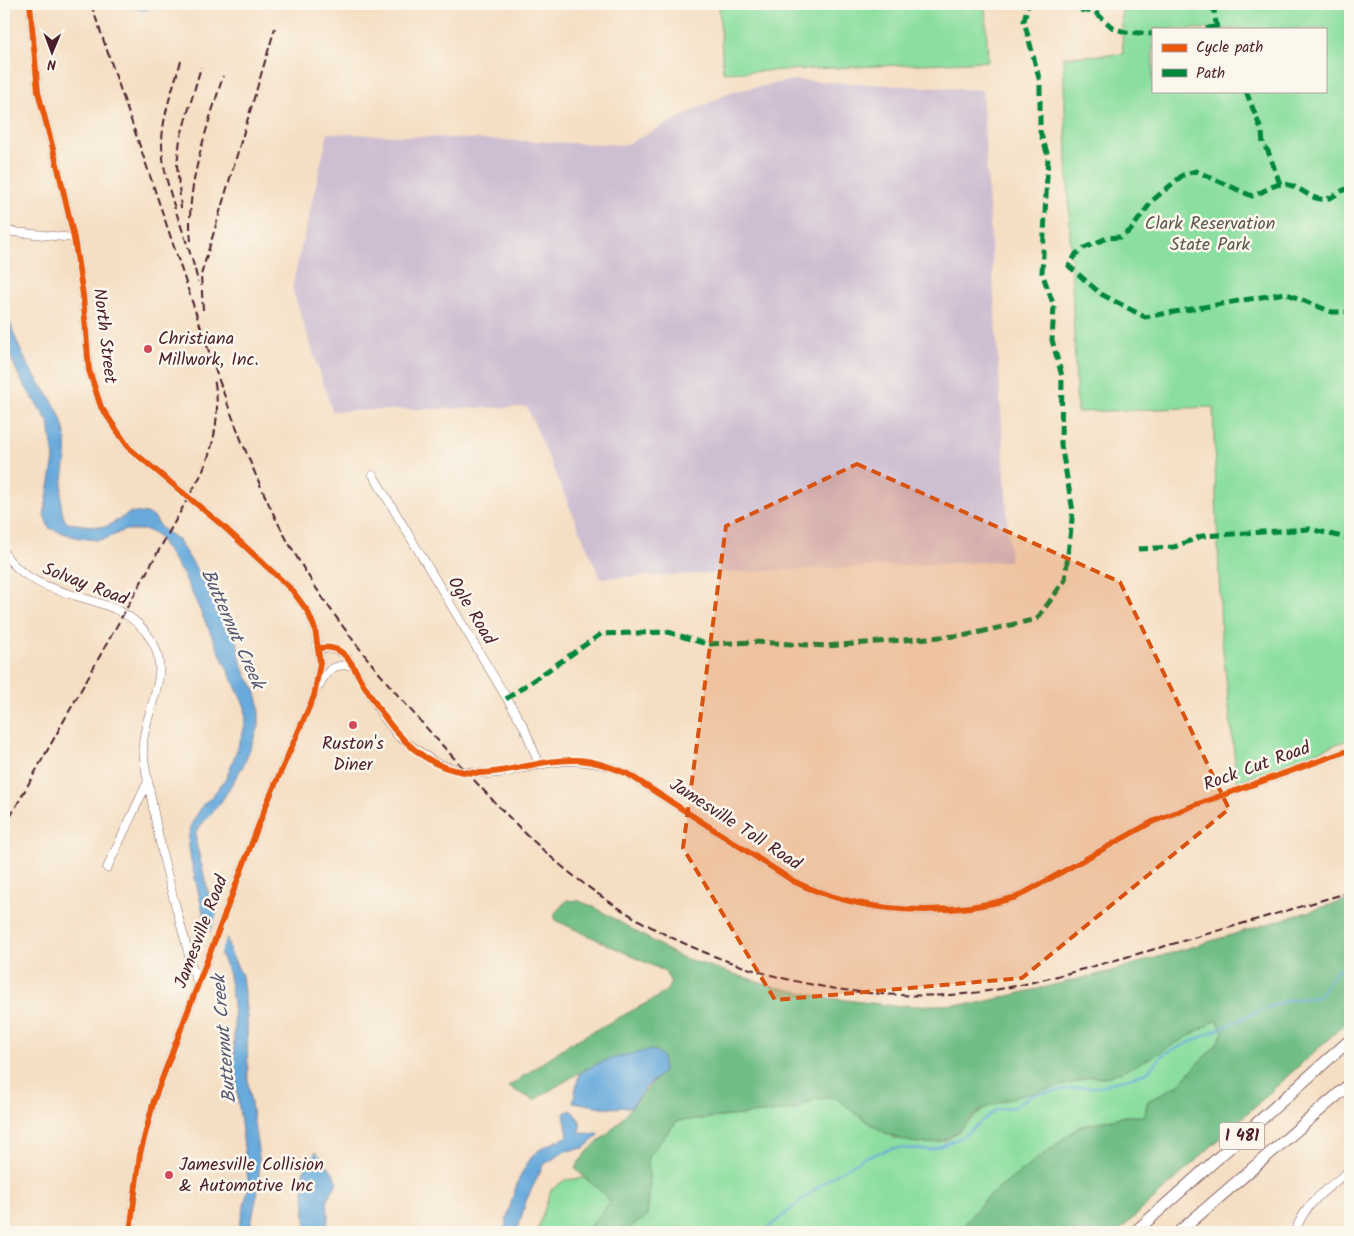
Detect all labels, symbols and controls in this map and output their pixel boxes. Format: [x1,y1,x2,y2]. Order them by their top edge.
north arrow [28,28,78,78]
legend [1152,28,1326,92]
text: Cycle path [1196,36,1263,60]
text: N [47,53,56,75]
text: Path [1196,62,1225,86]
park label: Clark Reservation State Park [1145,210,1275,260]
street label: North Street [84,287,124,386]
place label: Christiana Millwork, Inc. [158,325,259,375]
marker: Christiana Millwork, Inc. [142,343,154,355]
street label: Solvay Road [38,555,133,615]
water label: Butternut Creek [192,564,273,697]
street label: Ogle Road [439,571,503,652]
marker: Ruston's Diner [347,719,359,731]
place label: Ruston's Diner [322,730,384,780]
street label: Rock Cut Road [1199,734,1316,800]
street label: Jamesville Toll Road [663,771,808,879]
street label: Jamesville Road [167,870,237,993]
water label: Butternut Creek [204,971,246,1104]
road number: I 481 [1220,1122,1264,1150]
place label: Jamesville Collision & Automotive Inc [179,1151,324,1201]
marker: Jamesville Collision & Automotive Inc [163,1169,175,1181]

